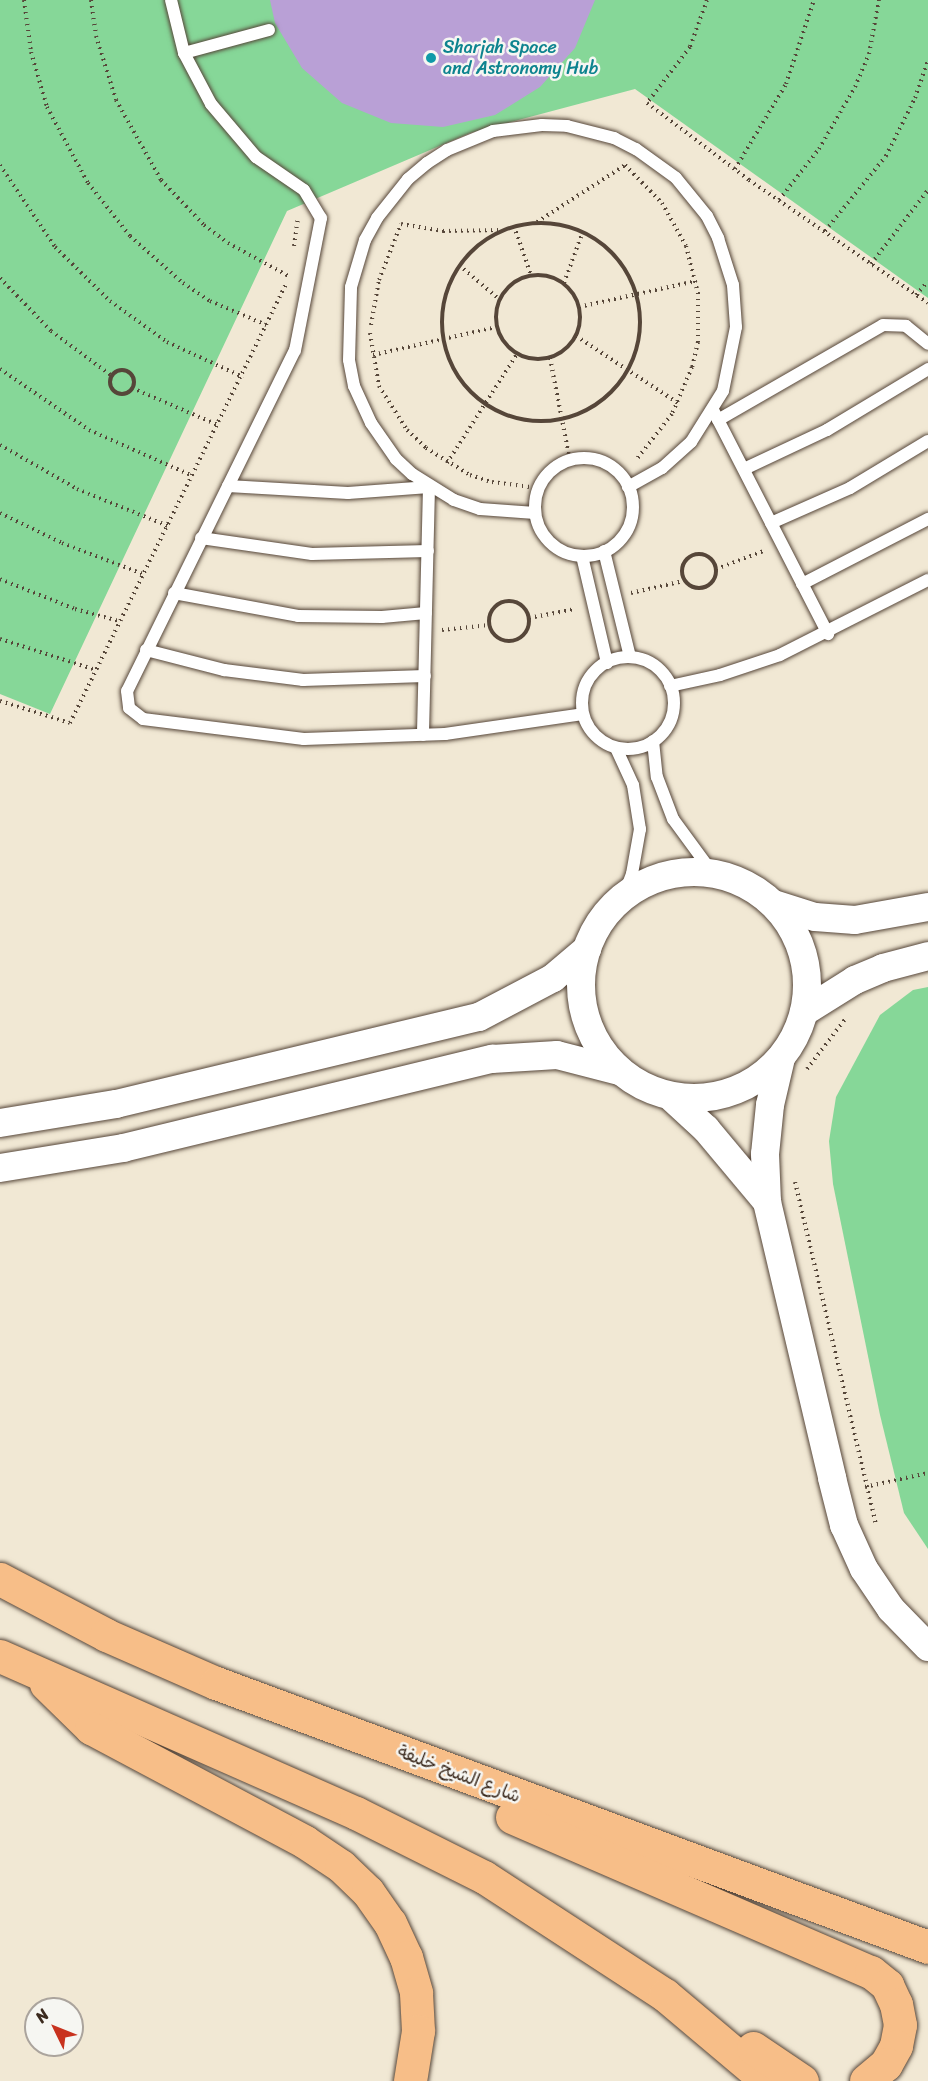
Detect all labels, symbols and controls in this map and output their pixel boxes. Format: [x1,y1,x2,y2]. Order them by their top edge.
place label: Sharjah Space and Astronomy Hub [443,37,599,80]
marker: Sharjah Space and Astronomy Hub [424,51,438,65]
street label: شارع الشيخ خليفة [394,1741,524,1807]
north arrow [24,1997,84,2057]
text: N [28,2002,56,2030]

